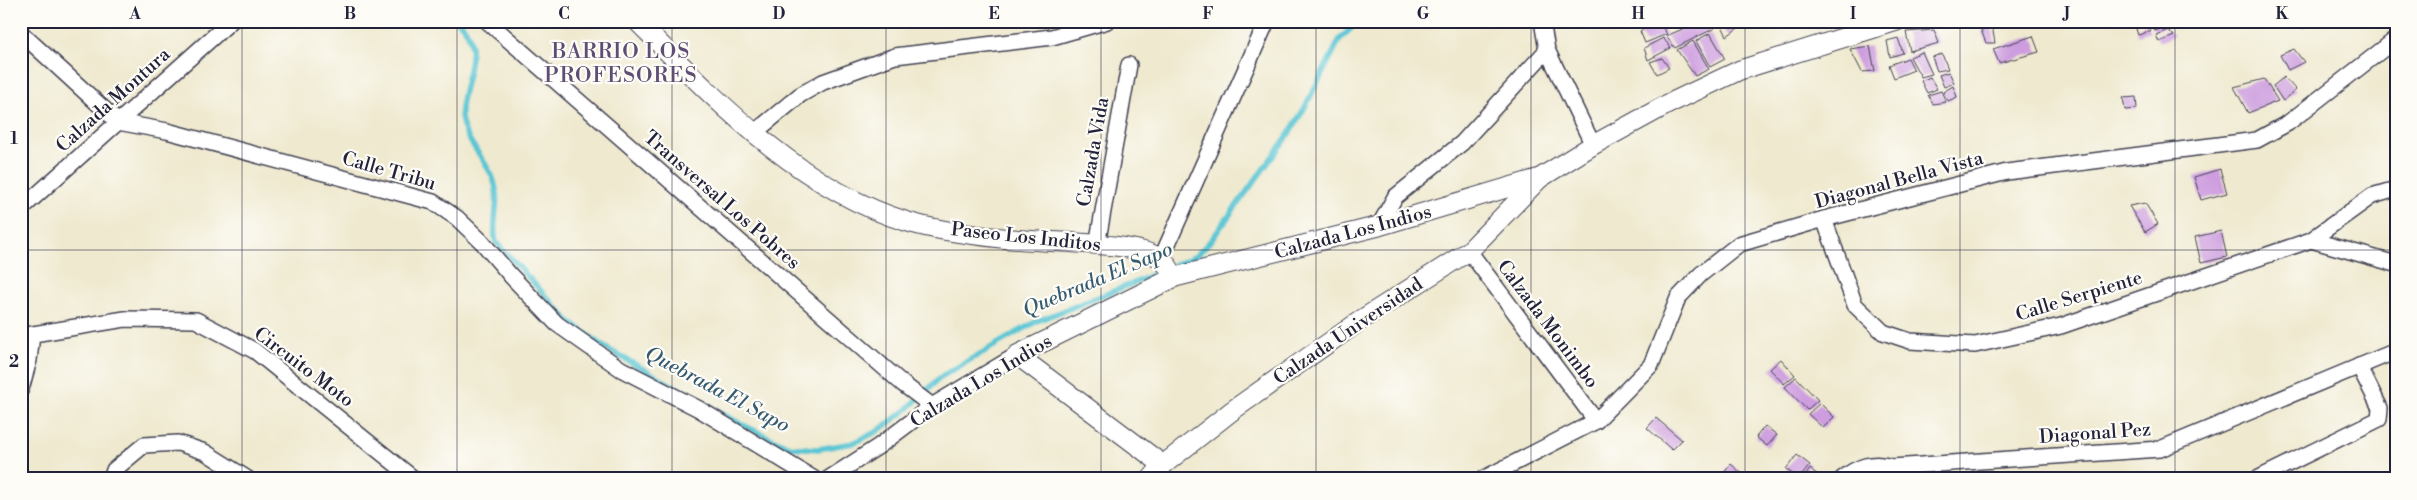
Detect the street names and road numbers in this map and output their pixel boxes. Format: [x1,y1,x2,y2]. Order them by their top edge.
street label: Calzada Montura [51,42,175,158]
street label: Calzada Vida [1072,95,1114,209]
street label: Transversal Los Pobres [639,126,805,274]
street label: Calle Tribu [339,146,439,196]
street label: Diagonal Bella Vista [1812,146,1986,214]
street label: Calzada Los Indios [1272,200,1434,264]
street label: Paseo Los Inditos [950,217,1102,257]
street label: Calzada Monimbo [1492,255,1604,393]
street label: Calle Serpiente [2013,265,2145,327]
street label: Calzada Universidad [1269,272,1428,390]
street label: Circuito Moto [249,322,359,412]
street label: Calzada Los Indios [906,329,1056,433]
street label: Diagonal Pez [2038,417,2152,449]

